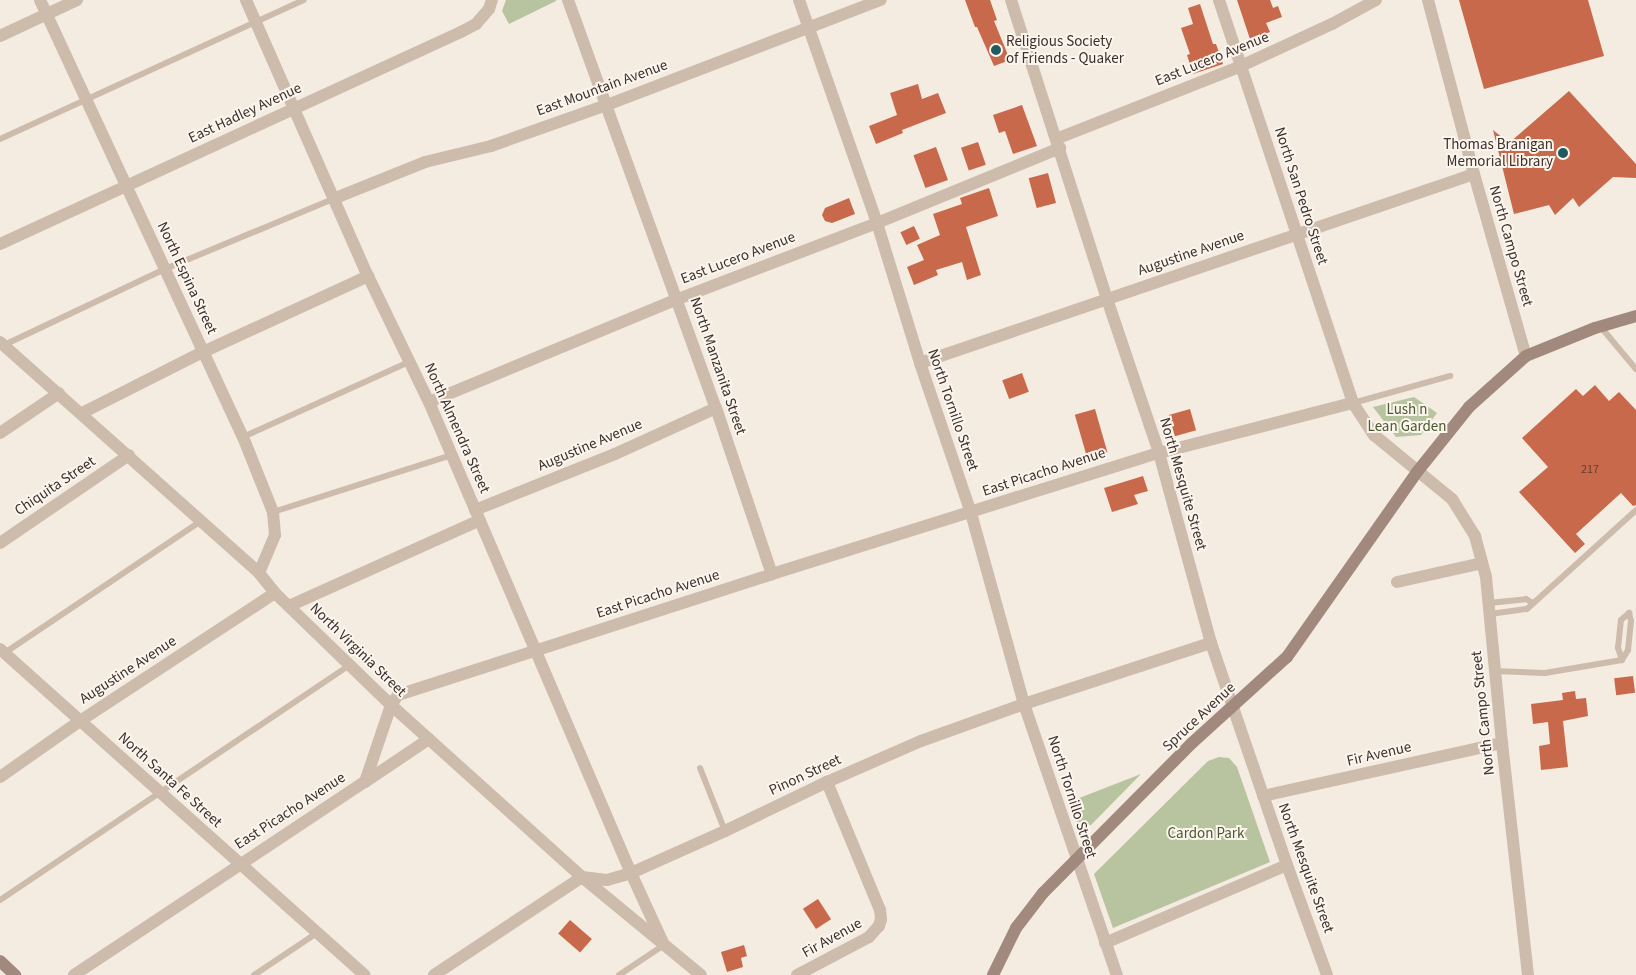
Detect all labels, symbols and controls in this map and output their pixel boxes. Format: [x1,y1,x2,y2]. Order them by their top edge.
street label: East Lucero Avenue [1152,28,1272,90]
place label: Religious Society of Friends - Quaker [1006,32,1124,67]
marker: Religious Society of Friends - Quaker [990,44,1002,56]
street label: East Mountain Avenue [534,56,670,120]
street label: East Hadley Avenue [186,79,304,147]
street label: North San Pedro Street [1270,125,1332,267]
place label: Thomas Branigan Memorial Library [1443,135,1553,170]
marker: Thomas Branigan Memorial Library [1557,147,1569,159]
street label: North Campo Street [1485,184,1537,308]
street label: North Espina Street [153,219,221,337]
street label: Augustine Avenue [1135,226,1247,280]
street label: East Lucero Avenue [678,228,798,288]
street label: North Manzanita Street [686,295,750,437]
street label: North Tornillo Street [924,347,982,473]
street label: North Almendra Street [420,360,494,496]
park label: Lush n Lean Garden [1368,400,1446,435]
street label: Augustine Avenue [535,415,645,475]
street label: North Mesquite Street [1155,416,1211,552]
street label: East Picacho Avenue [980,444,1108,500]
street label: Chiquita Street [11,452,99,520]
house number: 217 [1581,463,1599,477]
street label: East Picacho Avenue [594,566,722,622]
street label: North Virginia Street [306,599,410,701]
street label: Augustine Avenue [76,632,180,708]
street label: North Campo Street [1468,650,1498,776]
street label: Spruce Avenue [1159,679,1239,755]
street label: North Santa Fe Street [114,729,226,831]
street label: North Tornillo Street [1044,733,1100,861]
street label: Fir Avenue [1345,738,1413,770]
street label: Pinon Street [766,751,844,799]
street label: East Picacho Avenue [231,769,349,853]
street label: North Mesquite Street [1274,801,1338,935]
park label: Cardon Park [1168,825,1244,843]
street label: Fir Avenue [799,914,865,962]

